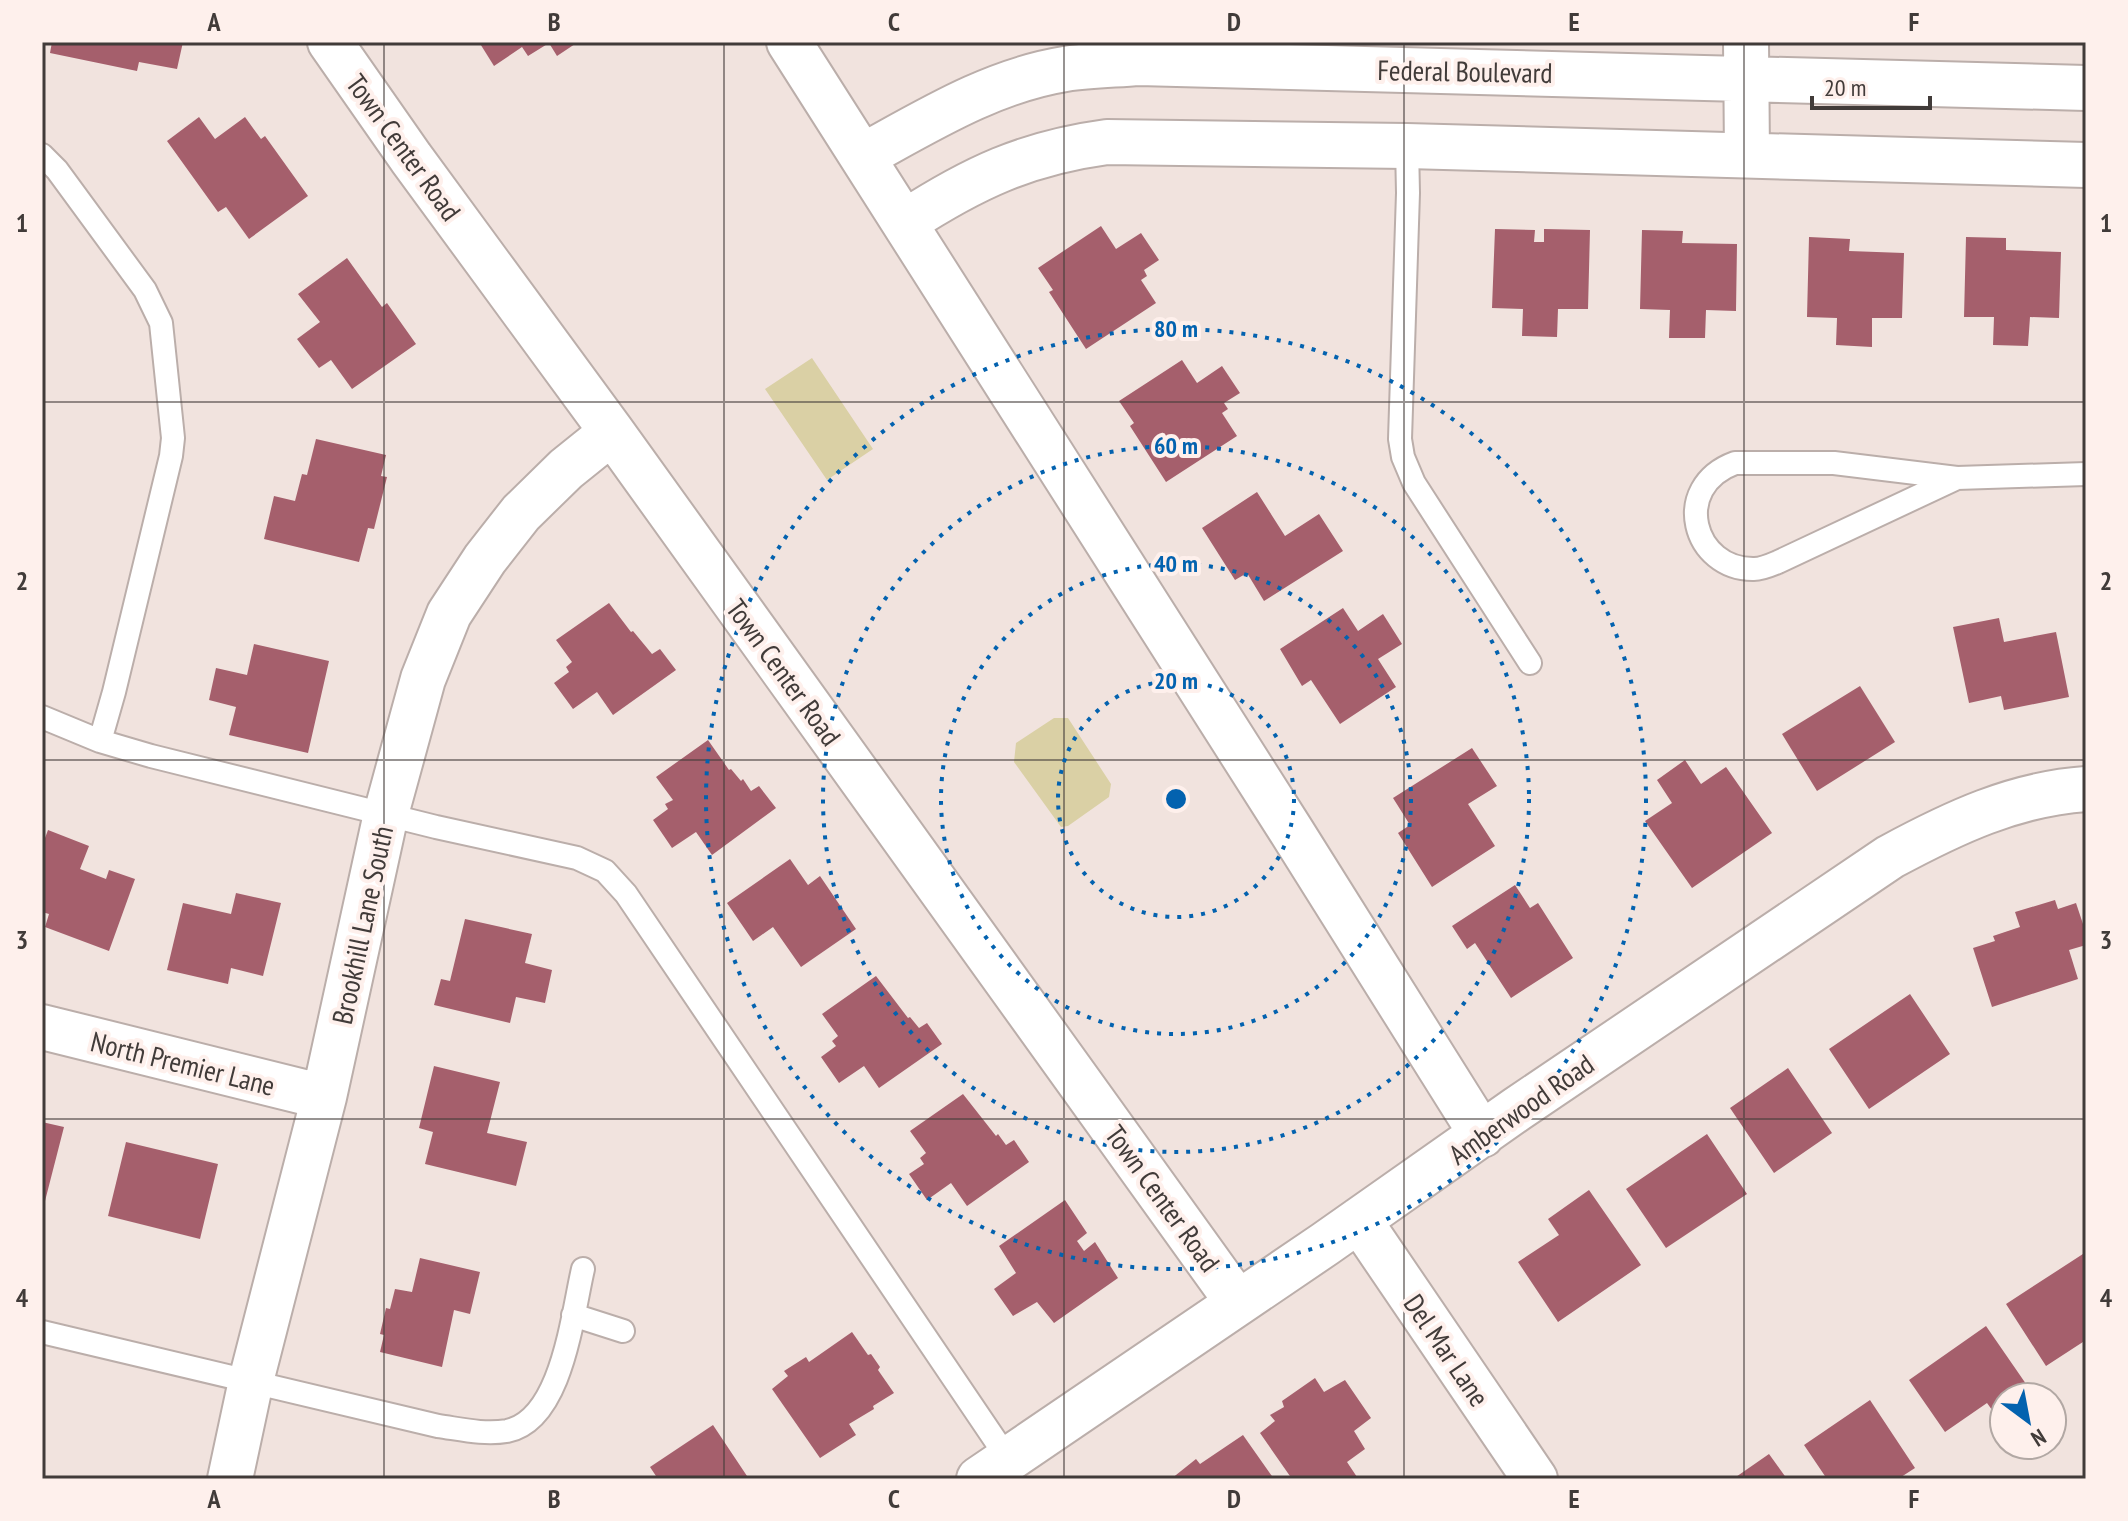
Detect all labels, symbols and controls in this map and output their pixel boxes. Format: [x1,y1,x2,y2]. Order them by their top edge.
text: A [206,5,221,38]
text: B [548,5,561,38]
text: C [888,5,900,38]
text: D [1227,5,1241,38]
text: E [1568,5,1580,38]
text: F [1909,5,1920,38]
street label: Federal Boulevard [1377,51,1553,91]
scale bar [1812,60,1930,110]
street label: Town Center Road [338,66,470,228]
text: 20 m [1824,72,1866,103]
text: 1 [16,206,28,239]
text: 1 [2100,206,2112,239]
text: 80 m [1154,313,1198,344]
text: 60 m [1154,430,1198,461]
text: 40 m [1154,548,1198,579]
text: 2 [16,564,28,597]
text: 2 [2100,564,2112,597]
street label: Town Center Road [718,591,850,753]
text: 20 m [1154,665,1198,696]
centre of rings [1162,785,1190,813]
street label: Brookhill Lane South [323,822,401,1028]
text: 3 [16,923,28,956]
text: 3 [2100,923,2112,956]
street label: North Premier Lane [87,1022,279,1104]
street label: Amberwood Road [1441,1045,1601,1173]
street label: Town Center Road [1097,1117,1229,1279]
text: 4 [16,1281,29,1314]
text: 4 [2100,1281,2113,1314]
street label: Del Mar Lane [1396,1287,1498,1413]
north arrow [1988,1381,2068,1461]
text: N [2026,1423,2051,1453]
text: A [206,1482,221,1515]
text: B [548,1482,561,1515]
text: C [888,1482,900,1515]
text: D [1227,1482,1241,1515]
text: E [1568,1482,1580,1515]
text: F [1909,1482,1920,1515]

